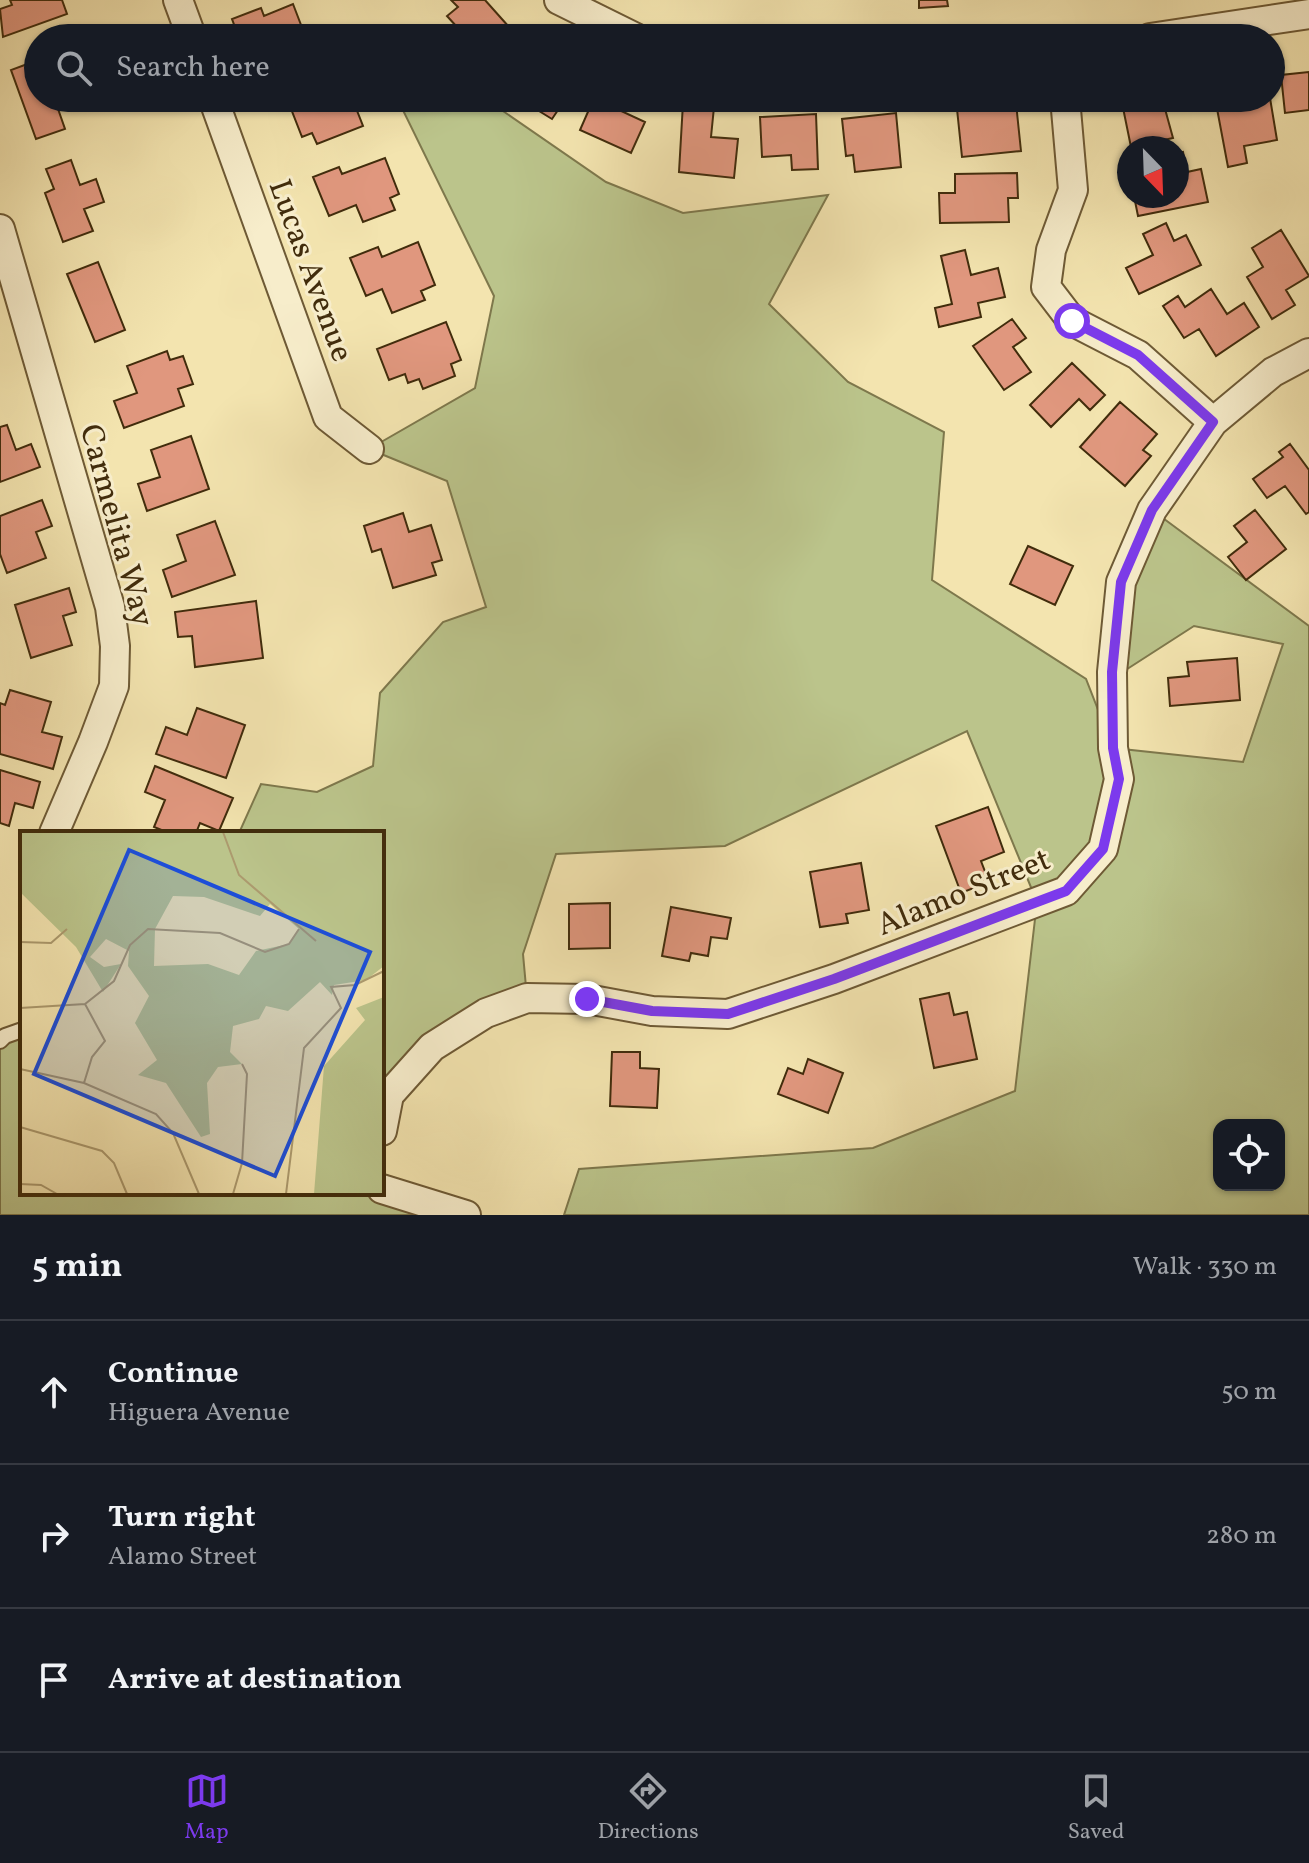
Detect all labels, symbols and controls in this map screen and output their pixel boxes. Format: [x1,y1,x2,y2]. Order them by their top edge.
search box [24,24,1285,112]
icon: search [52,46,96,90]
text: Search here [116,47,270,89]
north arrow [1117,136,1189,208]
street label: Lucas Avenue [256,174,363,368]
route start [1054,303,1090,339]
street label: Carmelita Way [67,420,163,632]
inset map [20,831,384,1195]
street label: Alamo Street [871,839,1058,949]
route end [569,981,605,1017]
map controls [1213,1119,1285,1191]
button: locate [1213,1119,1285,1191]
text: 5 min [32,1244,122,1291]
text: Walk · 330 m [1133,1249,1277,1285]
text: Continue [108,1353,239,1395]
icon: ahead [32,1370,76,1414]
text: 50 m [1221,1374,1277,1410]
text: Higuera Avenue [108,1395,290,1431]
text: Turn right [108,1497,256,1539]
icon: right [32,1514,76,1558]
text: 280 m [1206,1518,1277,1554]
text: Alamo Street [108,1539,257,1575]
icon: arrive [32,1658,76,1702]
text: Arrive at destination [108,1659,402,1701]
tab: Map [185,1769,229,1848]
tab: Directions [598,1769,699,1848]
tab: Saved [1068,1769,1124,1848]

